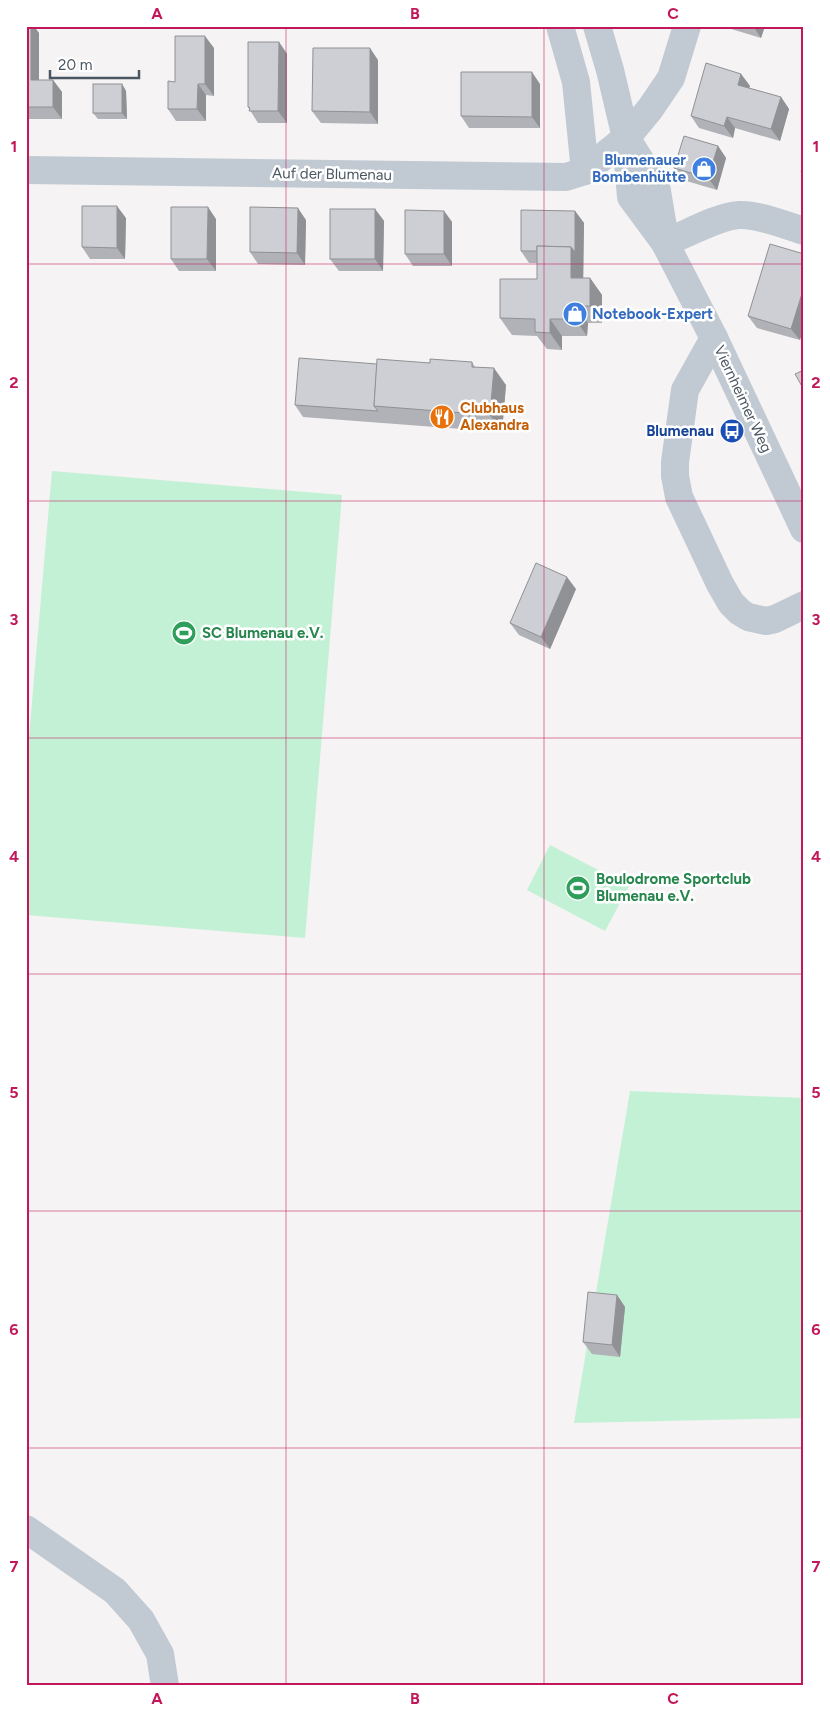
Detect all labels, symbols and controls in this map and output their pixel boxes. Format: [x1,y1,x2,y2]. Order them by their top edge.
text: A [151,4,163,23]
text: B [410,4,420,23]
text: C [667,4,679,23]
scale bar [50,48,139,80]
text: 20 m [58,56,92,74]
text: 1 [11,137,17,156]
text: 1 [813,137,819,156]
place label: Blumenauer Bombenhütte [592,151,687,186]
shop icon: Blumenauer Bombenhütte [691,156,717,182]
street label: Auf der Blumenau [272,164,392,184]
shop icon: Notebook-Expert [562,301,588,327]
place label: Notebook-Expert [592,305,713,323]
street label: Viernheimer Weg [710,343,776,455]
text: 2 [9,373,19,392]
text: 2 [811,373,821,392]
place label: Clubhaus Alexandra [460,399,529,434]
restaurant icon: Clubhaus Alexandra [429,404,455,430]
bus stop icon: Blumenau [719,418,745,444]
place label: Blumenau [646,422,714,440]
text: 3 [10,610,19,629]
text: 3 [812,610,821,629]
sports icon: SC Blumenau e.V. [171,620,197,646]
place label: SC Blumenau e.V. [202,624,324,642]
text: 4 [9,847,19,866]
text: 4 [811,847,821,866]
place label: Boulodrome Sportclub Blumenau e.V. [596,870,751,905]
sports icon: Boulodrome Sportclub Blumenau e.V. [565,875,591,901]
text: 5 [9,1083,19,1102]
text: 5 [811,1083,821,1102]
text: 6 [9,1320,19,1339]
text: 6 [811,1320,821,1339]
text: 7 [10,1557,19,1576]
text: 7 [812,1557,821,1576]
text: A [151,1689,163,1708]
text: B [410,1689,420,1708]
text: C [667,1689,679,1708]

